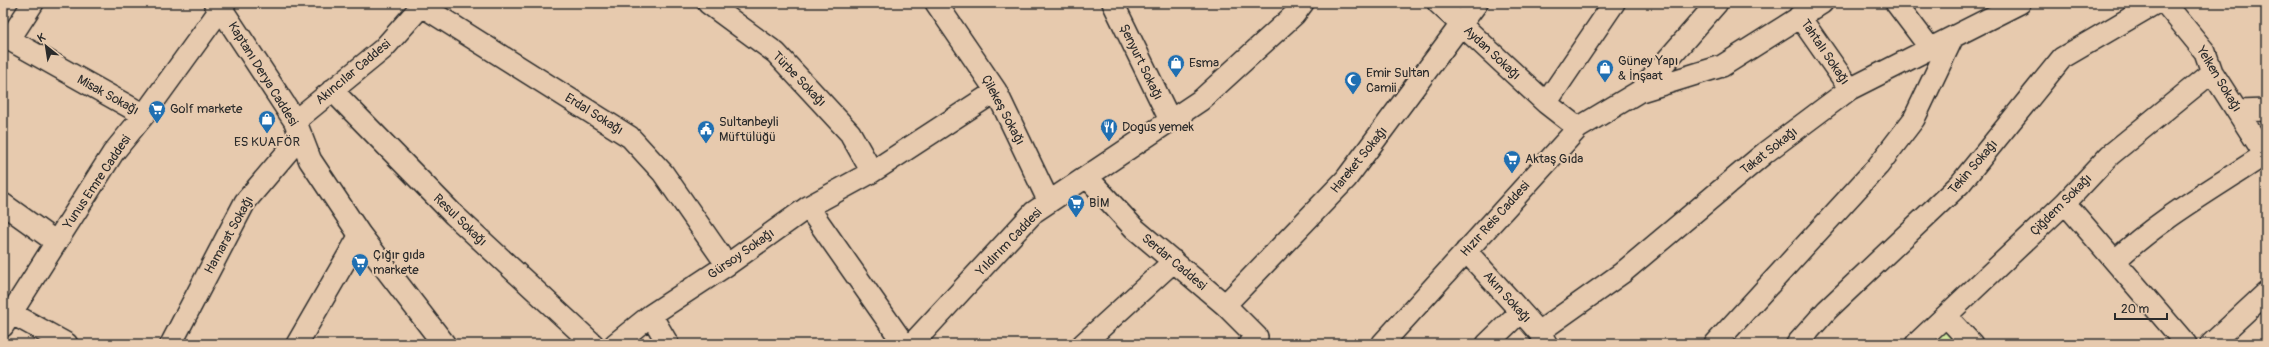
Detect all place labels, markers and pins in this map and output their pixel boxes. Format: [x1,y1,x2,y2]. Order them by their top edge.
shop icon: Esma [1166,53,1186,78]
place label: Güney Yapı & İnşaat [1618,53,1678,84]
place label: Esma [1189,55,1219,71]
shop icon: Güney Yapı & İnşaat [1595,58,1615,83]
place label: Emir Sultan Camii [1366,65,1430,96]
mosque icon: Emir Sultan Camii [1343,70,1363,95]
supermarket icon: Golf markete [147,99,167,124]
place label: Golf markete [170,101,243,117]
shop icon: ES KUAFÖR [257,109,277,134]
place label: Sultanbeyli Müftülüğü [719,114,778,145]
restaurant icon: Dogus yemek [1099,117,1119,142]
public building icon: Sultanbeyli Müftülüğü [696,119,716,144]
place label: Dogus yemek [1122,119,1195,135]
place label: ES KUAFÖR [234,134,301,150]
supermarket icon: Aktaş Gıda [1502,149,1522,174]
place label: Aktaş Gıda [1525,151,1583,167]
supermarket icon: BİM [1066,193,1086,218]
place label: BİM [1089,195,1109,211]
place label: Çığır gıda markete [373,247,425,278]
supermarket icon: Çığır gıda markete [350,252,370,277]

